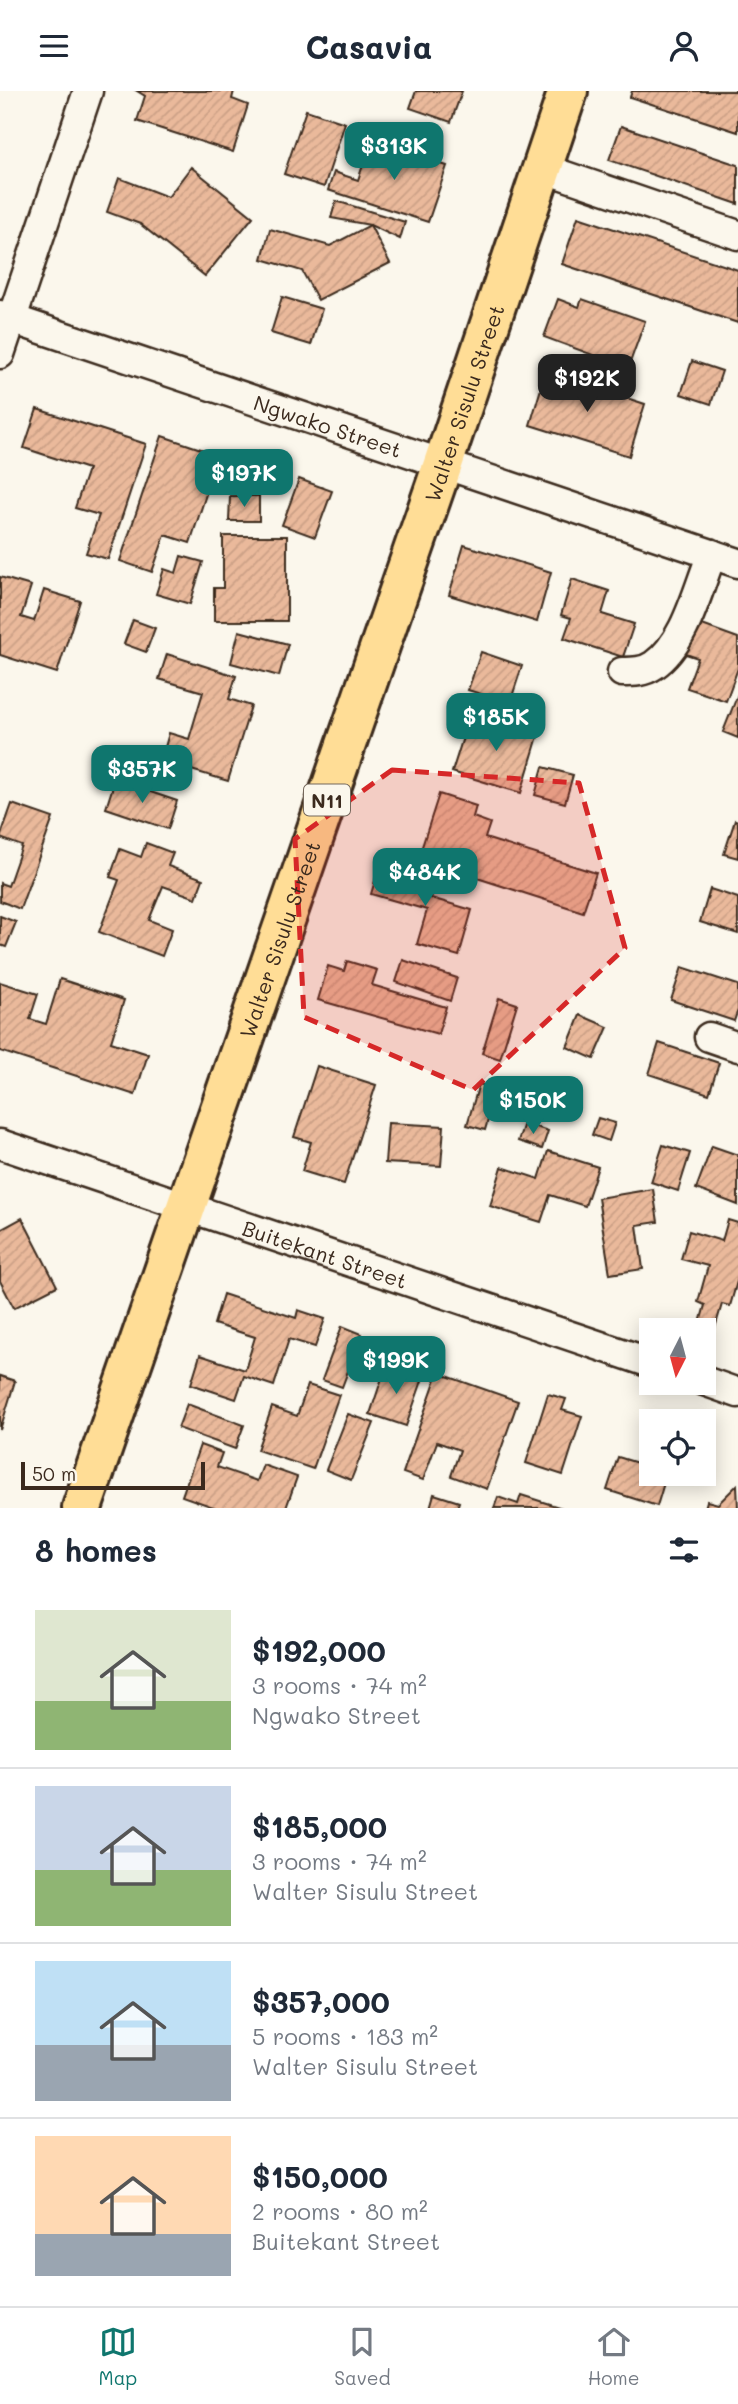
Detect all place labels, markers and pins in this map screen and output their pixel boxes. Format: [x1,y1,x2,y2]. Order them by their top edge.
pin: $313K [345,123,443,182]
pin: $192K [538,355,636,414]
pin: $197K [195,449,293,509]
pin: $185K [447,693,545,753]
pin: $357K [93,745,191,805]
pin: $484K [376,849,474,908]
pin: $150K [484,1077,582,1136]
pin: $199K [347,1337,445,1396]

